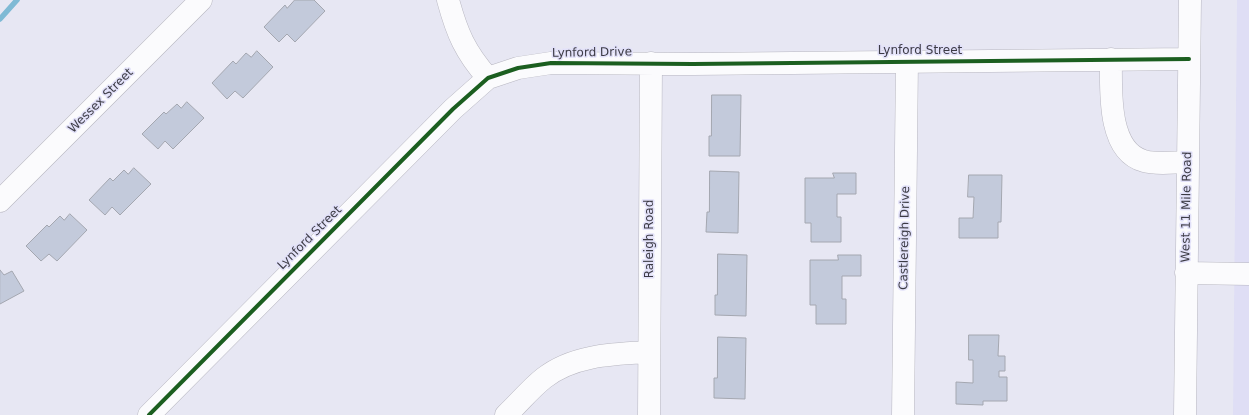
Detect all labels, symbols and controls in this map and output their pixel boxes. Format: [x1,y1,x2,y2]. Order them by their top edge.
street label: Lynford Street [878,44,962,58]
street label: Lynford Drive [552,45,632,61]
street label: Wessex Street [66,66,136,136]
street label: West 11 Mile Road [1179,152,1195,262]
street label: Castlereigh Drive [897,186,913,290]
street label: Raleigh Road [643,200,657,278]
street label: Lynford Street [275,203,345,273]

